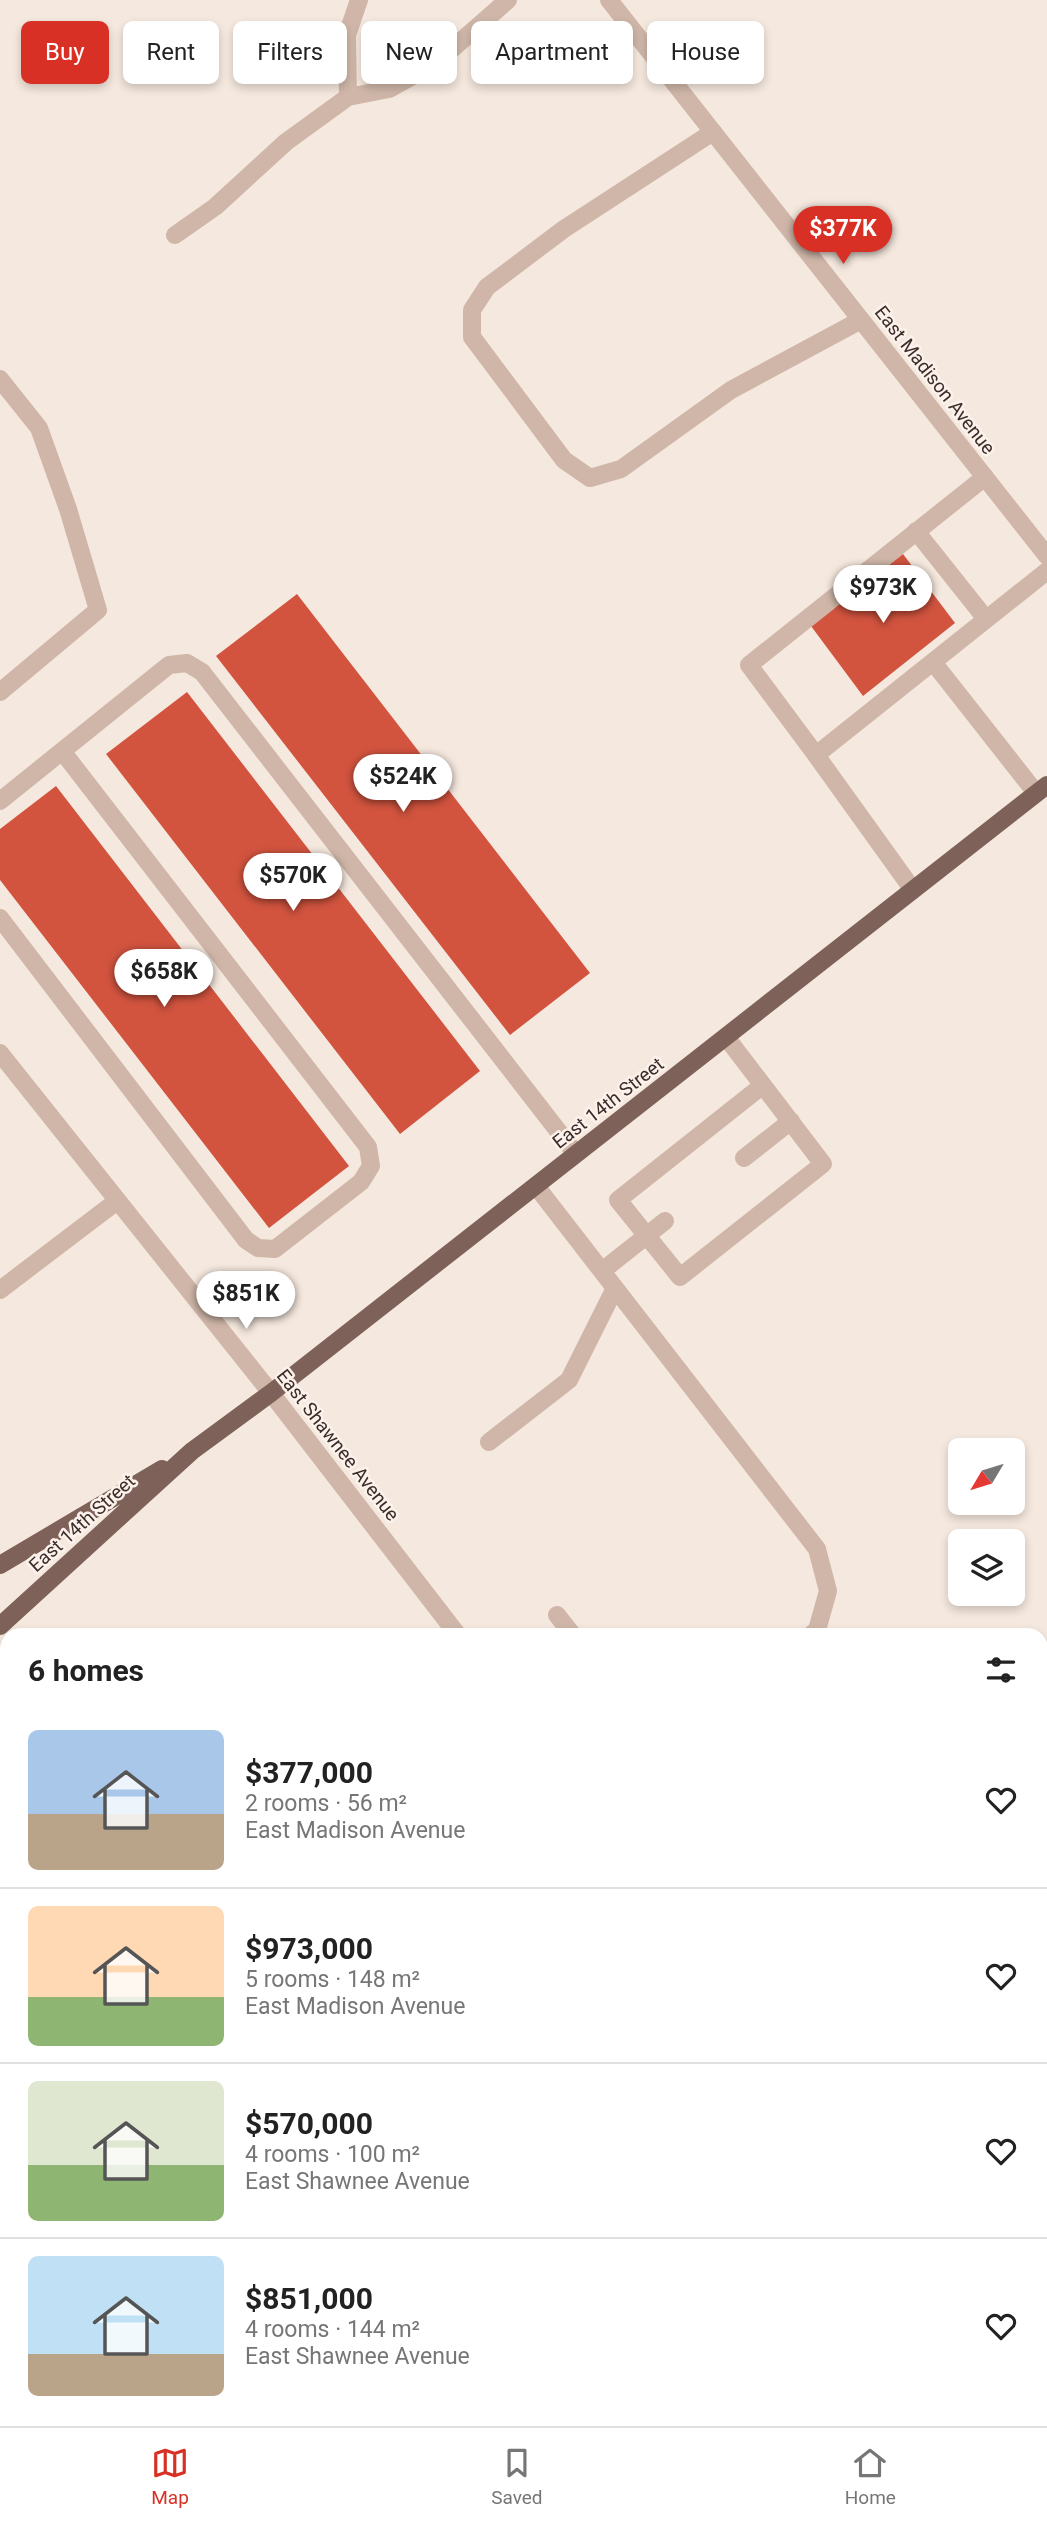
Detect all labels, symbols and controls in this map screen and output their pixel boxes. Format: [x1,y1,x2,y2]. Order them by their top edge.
chip: Buy [21,21,109,84]
chip: Rent [123,21,219,84]
chip: Filters [233,21,347,84]
chip: New [361,21,457,84]
chip: Apartment [471,21,633,84]
chip: House [647,21,764,84]
pin: $377K [794,206,892,266]
text: $377K [809,215,877,242]
street label: East Madison Avenue [870,301,1000,459]
pin: $973K [834,566,932,625]
text: $973K [849,574,917,601]
pin: $524K [354,754,452,814]
text: $524K [369,763,437,790]
pin: $570K [244,853,342,913]
text: $570K [259,862,327,889]
pin: $658K [115,950,213,1009]
text: $658K [130,958,198,985]
street label: East 14th Street [548,1052,668,1154]
pin: $851K [197,1272,295,1331]
text: $851K [212,1280,280,1307]
street label: East Shawnee Avenue [272,1365,404,1525]
north arrow [948,1438,1026,1516]
map controls [948,1438,1025,1606]
street label: East 14th Street [24,1469,140,1577]
button: layers [948,1529,1025,1606]
icon: filters [982,1651,1020,1689]
text: 6 homes [28,1653,144,1688]
text: $377,000 [245,1755,373,1790]
icon: home [84,1758,168,1842]
icon: heart [982,1781,1020,1819]
text: 2 rooms · 56 m² [245,1790,407,1817]
text: East Madison Avenue [245,1817,465,1844]
text: $973,000 [245,1931,373,1966]
icon: home [84,1934,168,2018]
icon: heart [982,1957,1020,1995]
text: 5 rooms · 148 m² [245,1966,420,1993]
text: East Madison Avenue [245,1993,465,2020]
text: $570,000 [245,2106,373,2141]
icon: home [84,2109,168,2193]
icon: heart [982,2132,1020,2170]
text: 4 rooms · 100 m² [245,2141,420,2168]
text: East Shawnee Avenue [245,2168,470,2195]
text: $851,000 [245,2281,373,2316]
icon: home [84,2284,168,2368]
icon: heart [982,2307,1020,2345]
text: 4 rooms · 144 m² [245,2316,420,2343]
text: East Shawnee Avenue [245,2343,470,2370]
tab: Map [151,2444,189,2509]
tab: Saved [491,2444,543,2509]
tab: Home [845,2444,896,2509]

